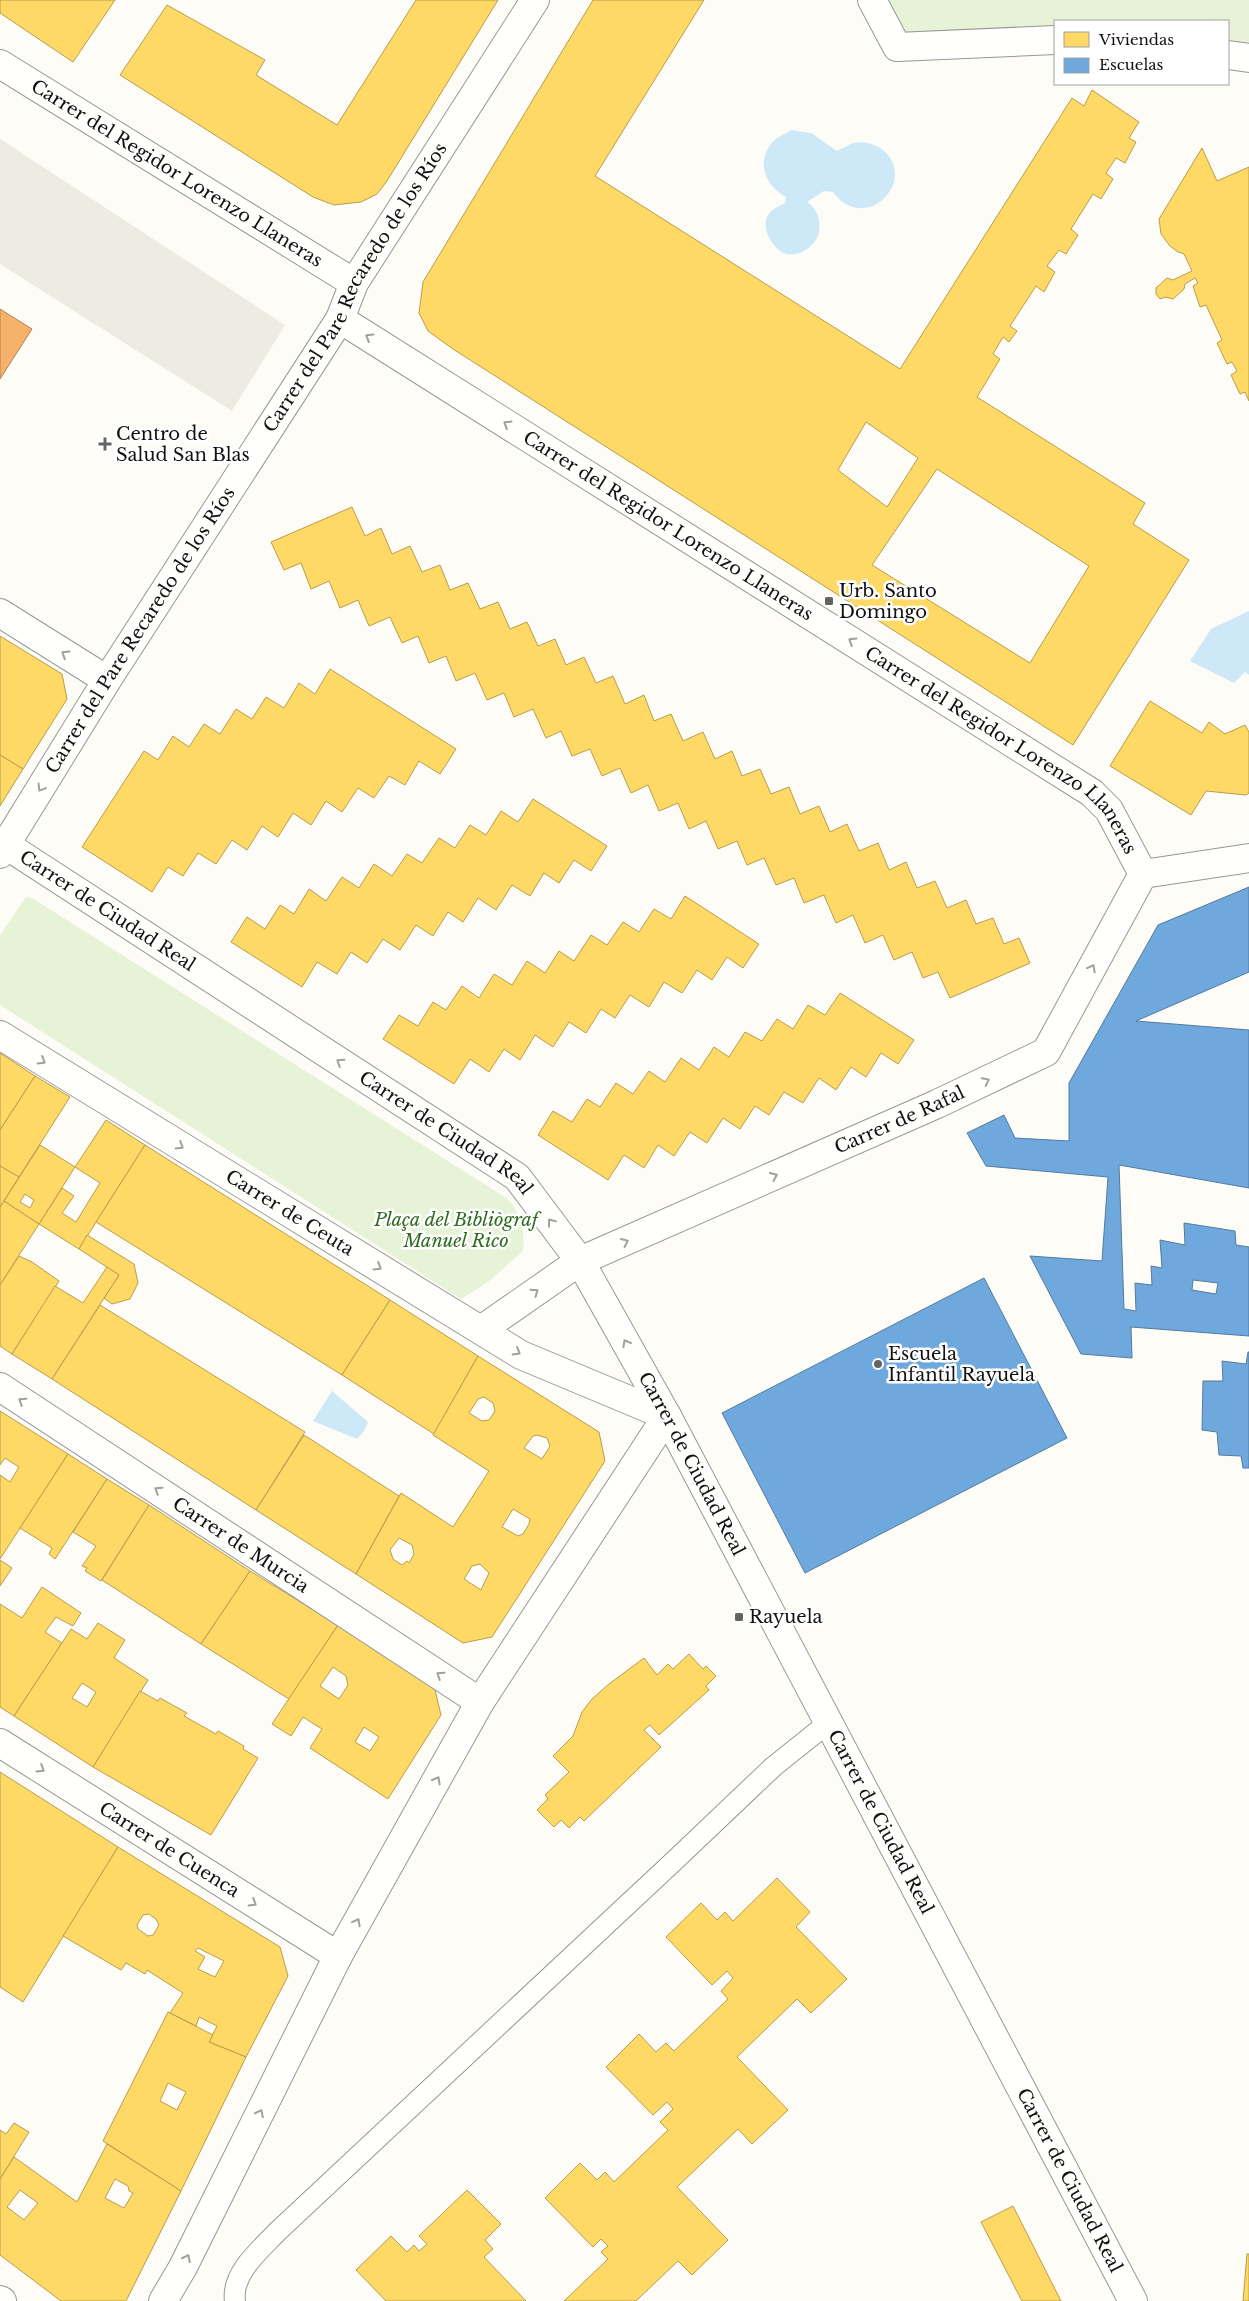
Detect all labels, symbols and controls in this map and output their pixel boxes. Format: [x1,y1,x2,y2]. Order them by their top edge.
legend [1054,20,1229,85]
text: Viviendas [1098,30,1174,49]
text: Escuelas [1099,55,1164,74]
street label: Carrer del Regidor Lorenzo Llaneras [27,75,327,272]
street label: Carrer del Pare Recaredo de los Ríos [259,139,452,436]
one-way arrow [366,334,375,344]
one-way arrow [503,421,512,430]
place label: Centro de Salud San Blas [116,423,250,466]
street label: Carrer del Regidor Lorenzo Llaneras [519,426,817,625]
marker: Centro de Salud San Blas [98,437,112,451]
street label: Carrer del Pare Recaredo de los Ríos [41,483,240,778]
place label: Urb. Santo Domingo [839,580,937,623]
marker: Urb. Santo Domingo [823,595,835,607]
one-way arrow [848,638,857,647]
street label: Carrer del Regidor Lorenzo Llaneras [861,642,1141,858]
one-way arrow [62,651,71,661]
one-way arrow [37,782,47,791]
street label: Carrer de Ciudad Real [16,846,200,976]
one-way arrow [1085,964,1095,973]
one-way arrow [36,1054,45,1064]
one-way arrow [337,1059,346,1068]
street label: Carrer de Ciudad Real [355,1066,537,1199]
one-way arrow [981,1077,990,1087]
street label: Carrer de Rafal [831,1081,968,1159]
one-way arrow [175,1139,184,1149]
street label: Carrer de Ceuta [222,1165,358,1261]
one-way arrow [769,1172,778,1183]
park label: Plaça del Bibliògraf Manuel Rico [373,1209,542,1252]
one-way arrow [548,1218,557,1228]
one-way arrow [620,1237,629,1248]
one-way arrow [373,1261,382,1271]
one-way arrow [530,1289,539,1299]
one-way arrow [622,1339,632,1348]
place label: Escuela Infantil Rayuela [888,1343,1035,1386]
one-way arrow [511,1346,520,1356]
marker: Escuela Infantil Rayuela [872,1358,884,1370]
street label: Carrer de Ciudad Real [634,1368,750,1560]
one-way arrow [18,1398,27,1407]
one-way arrow [154,1487,163,1497]
street label: Carrer de Murcia [169,1492,313,1598]
place label: Rayuela [749,1606,823,1628]
marker: Rayuela [733,1611,745,1623]
one-way arrow [436,1672,445,1682]
street label: Carrer de Ciudad Real [823,1726,938,1918]
one-way arrow [36,1763,45,1773]
one-way arrow [431,1776,441,1785]
street label: Carrer de Cuenca [95,1797,243,1902]
one-way arrow [247,1896,256,1906]
one-way arrow [351,1918,361,1927]
street label: Carrer de Ciudad Real [1012,2085,1127,2276]
one-way arrow [253,2109,264,2118]
one-way arrow [181,2255,191,2264]

